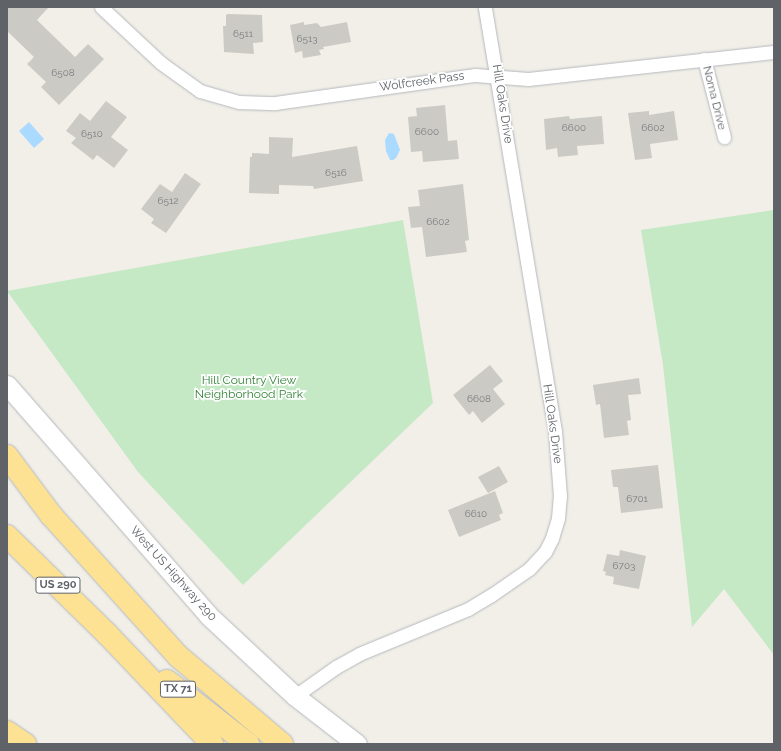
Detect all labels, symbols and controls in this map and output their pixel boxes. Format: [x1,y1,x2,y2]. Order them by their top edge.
house number: 6511 [233,28,253,40]
house number: 6513 [296,33,318,45]
street label: Hill Oaks Drive [489,63,515,145]
street label: Noma Drive [699,64,729,132]
house number: 6508 [51,67,75,79]
street label: Wolfcreek Pass [379,69,465,95]
house number: 6600 [562,122,586,134]
house number: 6602 [641,122,665,134]
house number: 6600 [415,126,439,138]
house number: 6510 [81,128,103,140]
house number: 6516 [325,167,347,179]
house number: 6512 [158,195,178,207]
house number: 6602 [426,216,450,228]
park label: Hill Country View Neighborhood Park [195,374,303,402]
street label: Hill Oaks Drive [539,383,565,465]
house number: 6608 [467,393,491,405]
house number: 6701 [626,493,648,505]
house number: 6610 [465,508,487,520]
street label: West US Highway 290 [127,523,219,625]
house number: 6703 [613,560,635,572]
road number: US 290 [35,576,81,594]
road number: TX 71 [159,680,197,698]

